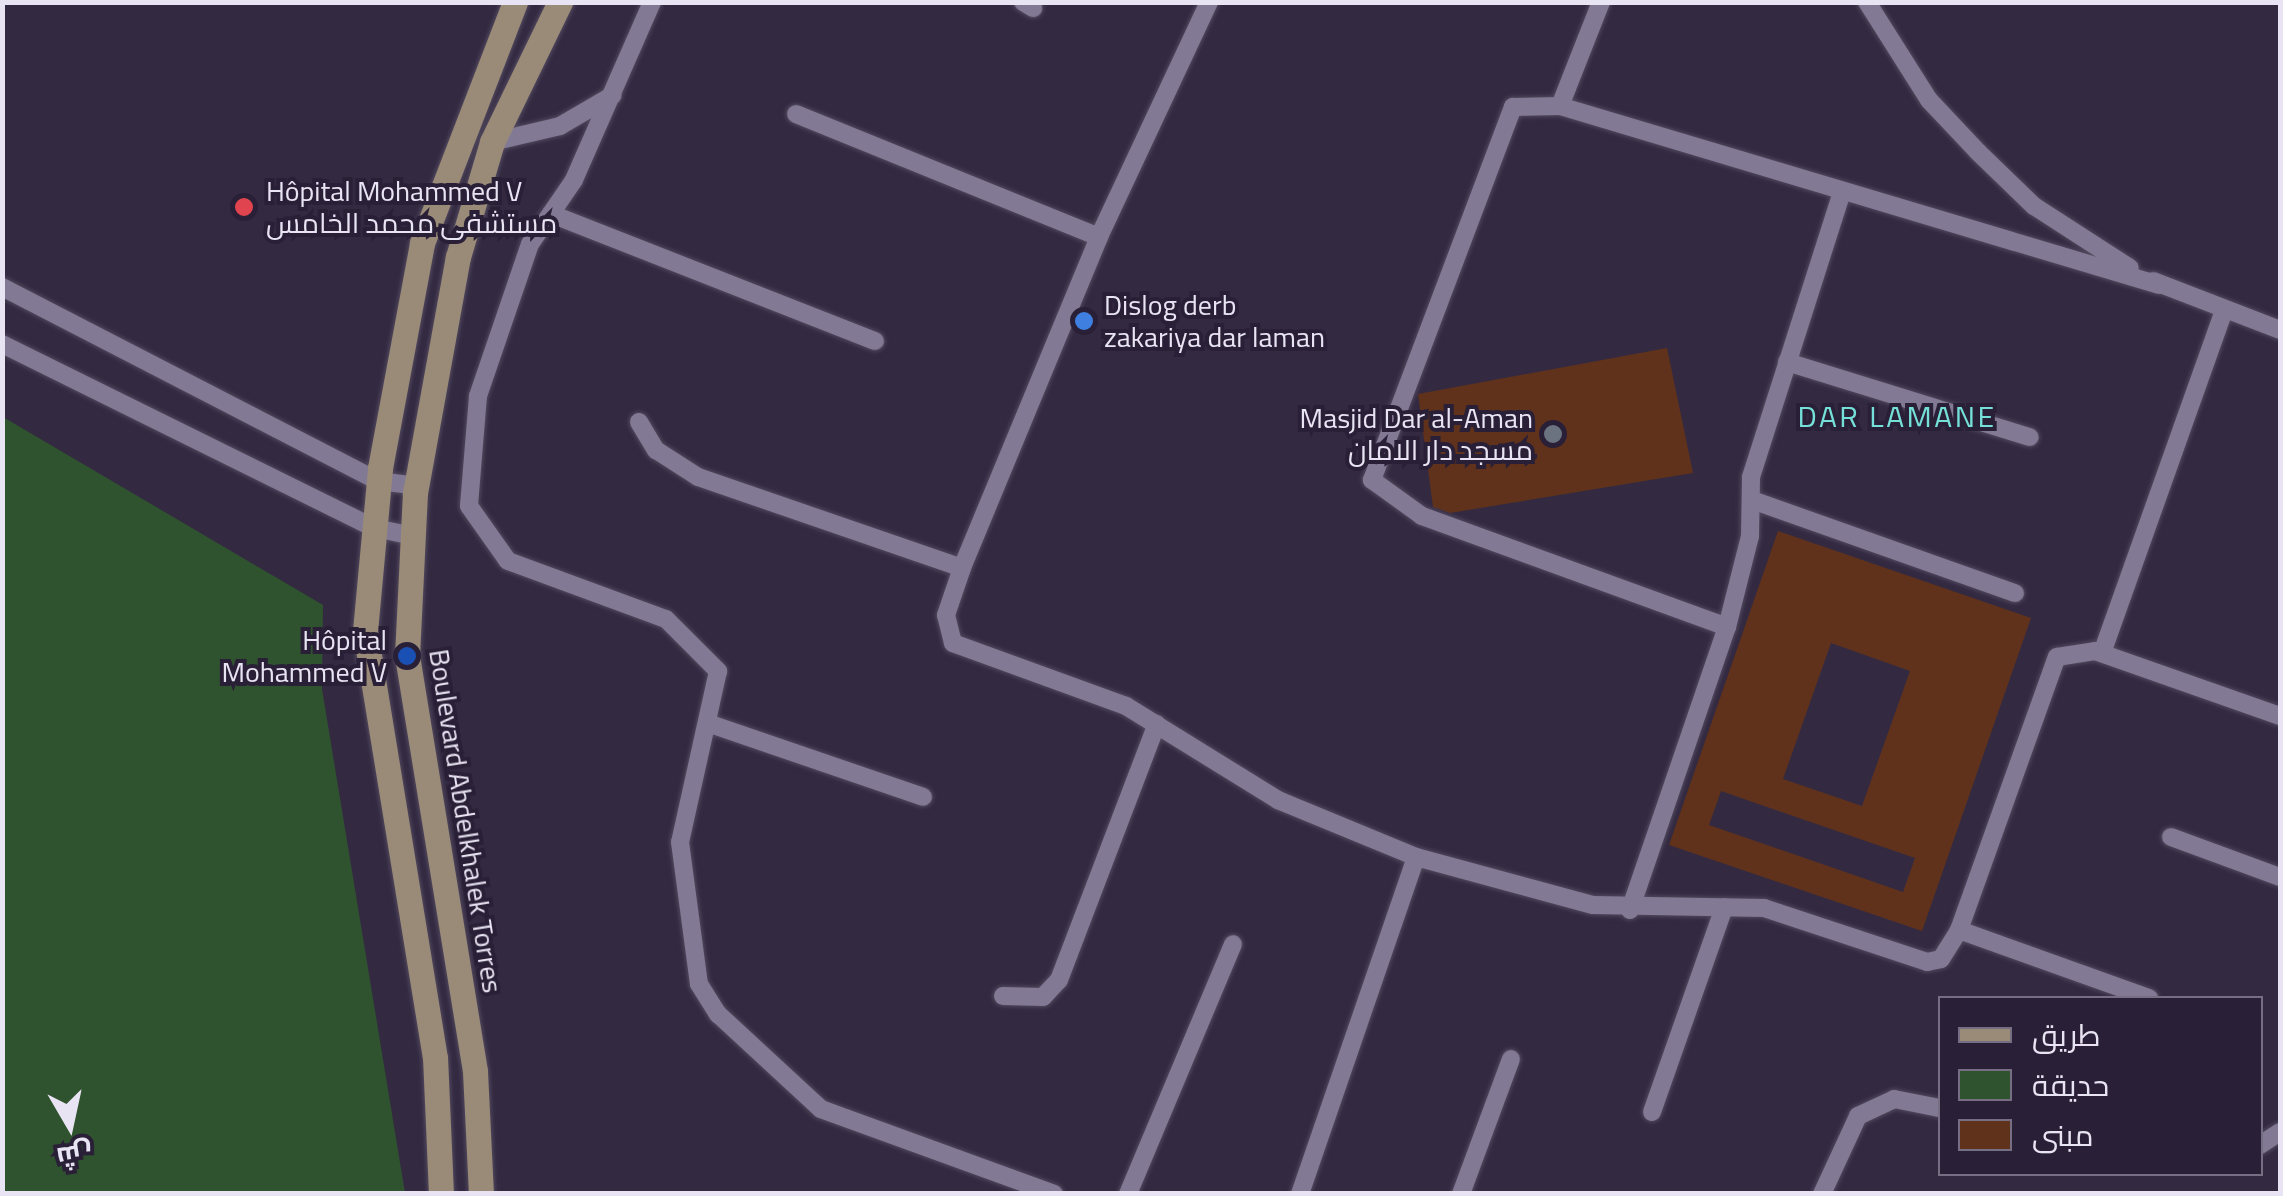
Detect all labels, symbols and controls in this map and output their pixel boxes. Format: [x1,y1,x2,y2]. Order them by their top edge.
place label: Hôpital Mohammed V مستشفى محمد الخامس [266,174,557,240]
marker: Hôpital Mohammed V مستشفى محمد الخامس [231,194,257,220]
place label: Dislog derb zakariya dar laman [1104,288,1325,354]
marker: Dislog derb zakariya dar laman [1073,310,1095,332]
district label: DAR LAMANE [1797,398,1997,434]
place label: Masjid Dar al-Aman مسجد دار الامان [1300,401,1533,467]
marker: Masjid Dar al-Aman مسجد دار الامان [1542,423,1564,445]
place label: Hôpital Mohammed V [222,623,387,689]
marker: Hôpital Mohammed V [396,645,418,667]
street label: Boulevard Abdelkhalek Torres [422,647,510,995]
legend [1938,996,2263,1176]
text: طريق [2032,1012,2101,1058]
text: حديقة [2032,1062,2109,1108]
north arrow [20,1076,120,1176]
text: مبنى [2032,1112,2093,1158]
text: ش [54,1132,96,1180]

